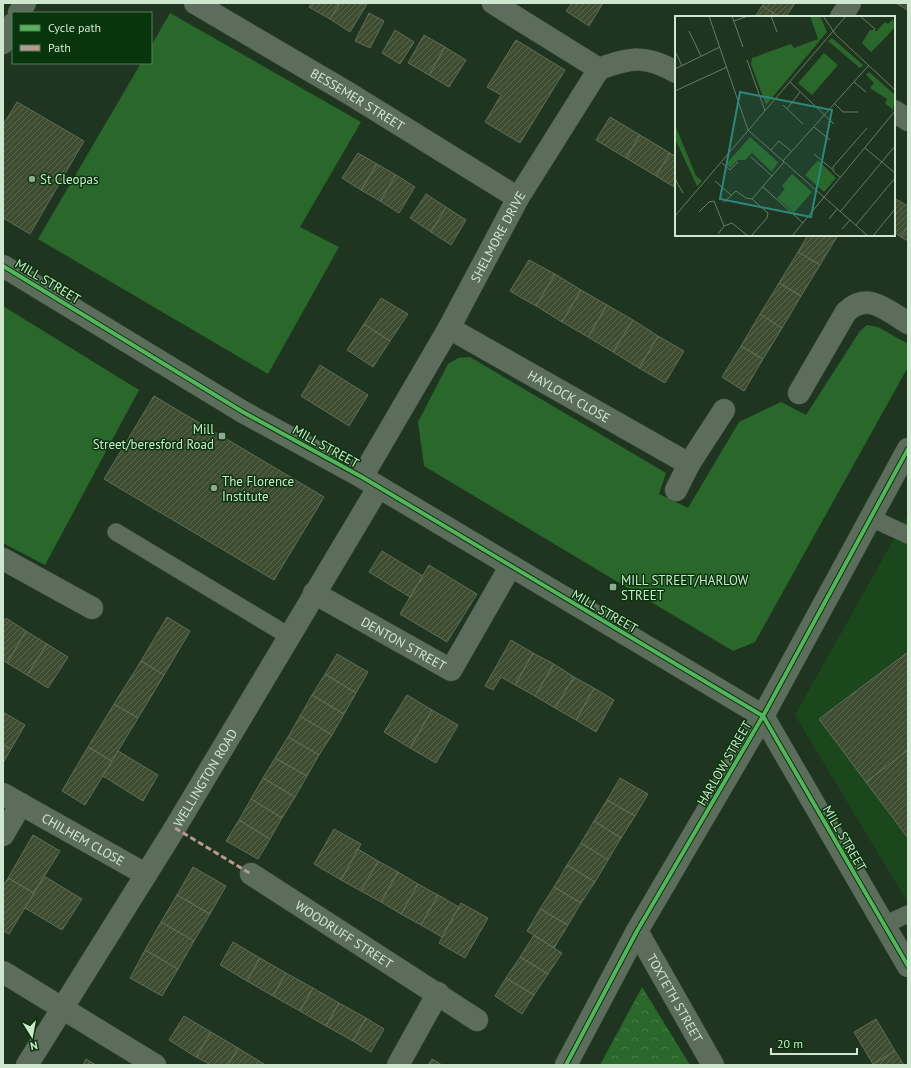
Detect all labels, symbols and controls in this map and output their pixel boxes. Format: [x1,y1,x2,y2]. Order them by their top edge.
legend [12,12,152,64]
inset map [675,16,895,236]
text: Cycle path [48,20,101,35]
text: Path [48,40,71,55]
street label: BESSEMER STREET [307,65,408,135]
place label: St Cleopas [40,171,98,188]
marker: St Cleopas [27,174,37,184]
street label: SHELMORE DRIVE [467,188,529,286]
street label: MILL STREET [12,255,84,308]
street label: HAYLOCK CLOSE [525,366,613,427]
place label: Mill Street/beresford Road [93,421,214,453]
street label: MILL STREET [290,421,362,472]
marker: Mill Street/beresford Road [217,431,227,441]
place label: The Florence Institute [222,473,294,505]
marker: The Florence Institute [209,483,219,493]
place label: MILL STREET/HARLOW STREET [621,572,749,604]
marker: MILL STREET/HARLOW STREET [608,582,618,592]
street label: MILL STREET [569,586,641,637]
street label: DENTON STREET [358,613,449,675]
street label: HARLOW STREET [693,718,756,809]
street label: WELLINGTON ROAD [170,726,241,830]
street label: MILL STREET [819,802,870,874]
street label: CHILHEM CLOSE [39,810,127,870]
street label: WOODRUFF STREET [292,897,396,972]
street label: TOXTETH STREET [643,951,706,1046]
north arrow [12,1016,52,1056]
scale bar [771,1030,857,1056]
text: 20 m [777,1036,803,1051]
text: N [29,1038,39,1053]

